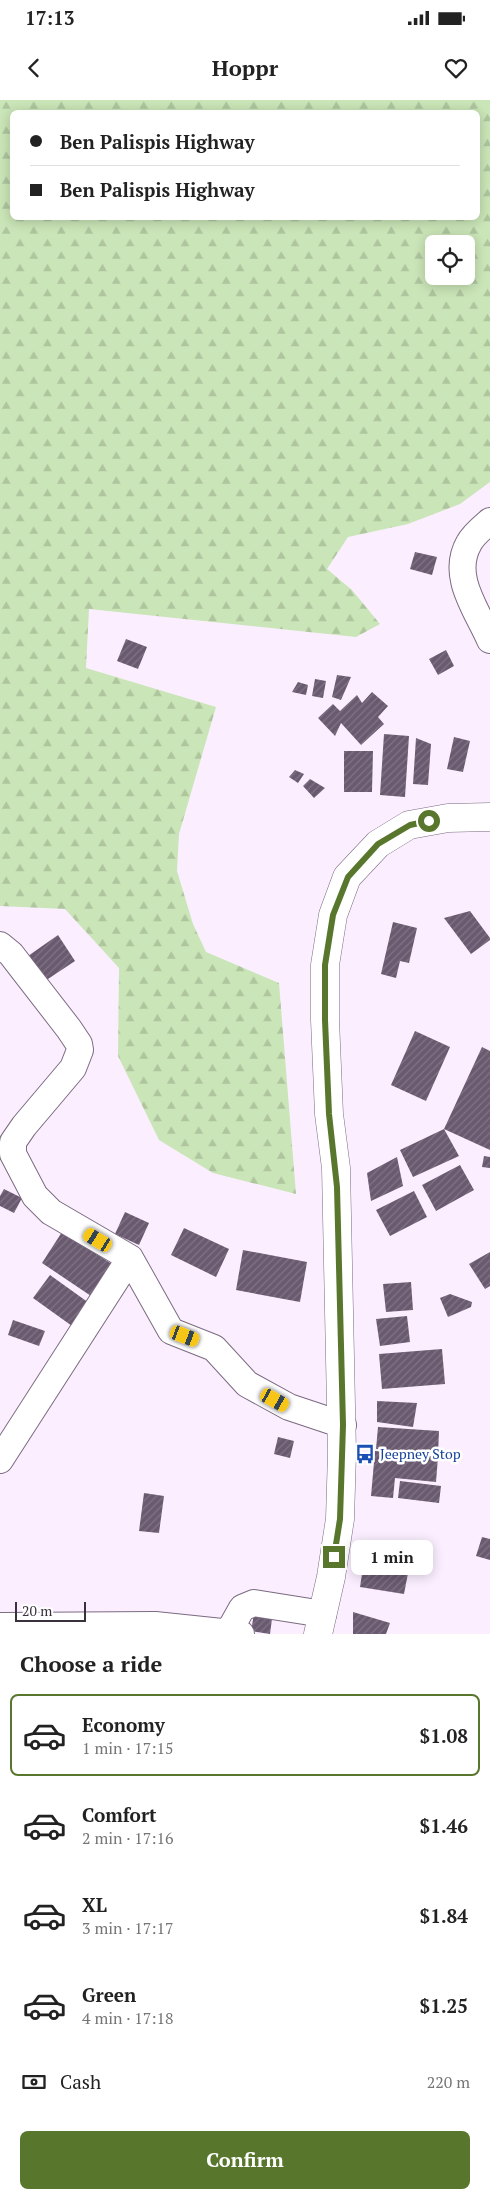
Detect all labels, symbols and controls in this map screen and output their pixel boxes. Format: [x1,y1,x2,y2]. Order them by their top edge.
text: 17:13 [25,5,74,30]
text: Hoppr [212,53,278,82]
icon: back [20,54,48,82]
icon: heart [442,54,470,82]
text: Ben Palispis Highway [60,129,255,154]
text: Ben Palispis Highway [60,177,255,202]
map controls [425,235,475,285]
button: locate [425,235,475,285]
route start [418,810,440,832]
car [81,1226,114,1254]
car [168,1324,201,1348]
car [258,1386,291,1414]
bus stop icon: Jeepney Stop [354,1443,376,1465]
place label: Jeepney Stop [380,1444,461,1463]
callout: 1 min [352,1540,434,1574]
route end [323,1546,345,1568]
text: 1 min [370,1546,414,1568]
scale bar [15,1599,86,1622]
text: 20 m [22,1601,52,1620]
text: Choose a ride [20,1649,162,1678]
text: Economy [82,1712,165,1737]
icon: car [22,1713,67,1758]
text: $1.08 [419,1723,468,1748]
text: 1 min · 17:15 [82,1737,174,1759]
text: Comfort [82,1802,157,1827]
icon: car [22,1803,67,1848]
text: $1.46 [419,1813,468,1838]
text: 2 min · 17:16 [82,1827,174,1849]
text: XL [82,1892,107,1917]
icon: car [22,1893,67,1938]
text: $1.84 [419,1903,468,1928]
text: 3 min · 17:17 [82,1917,174,1939]
text: Green [82,1982,136,2007]
icon: car [22,1983,67,2028]
text: $1.25 [419,1993,468,2018]
text: 4 min · 17:18 [82,2007,174,2029]
icon: cash [20,2068,48,2096]
text: Cash [60,2069,101,2094]
text: 220 m [427,2071,470,2093]
button: Confirm [20,2131,470,2189]

